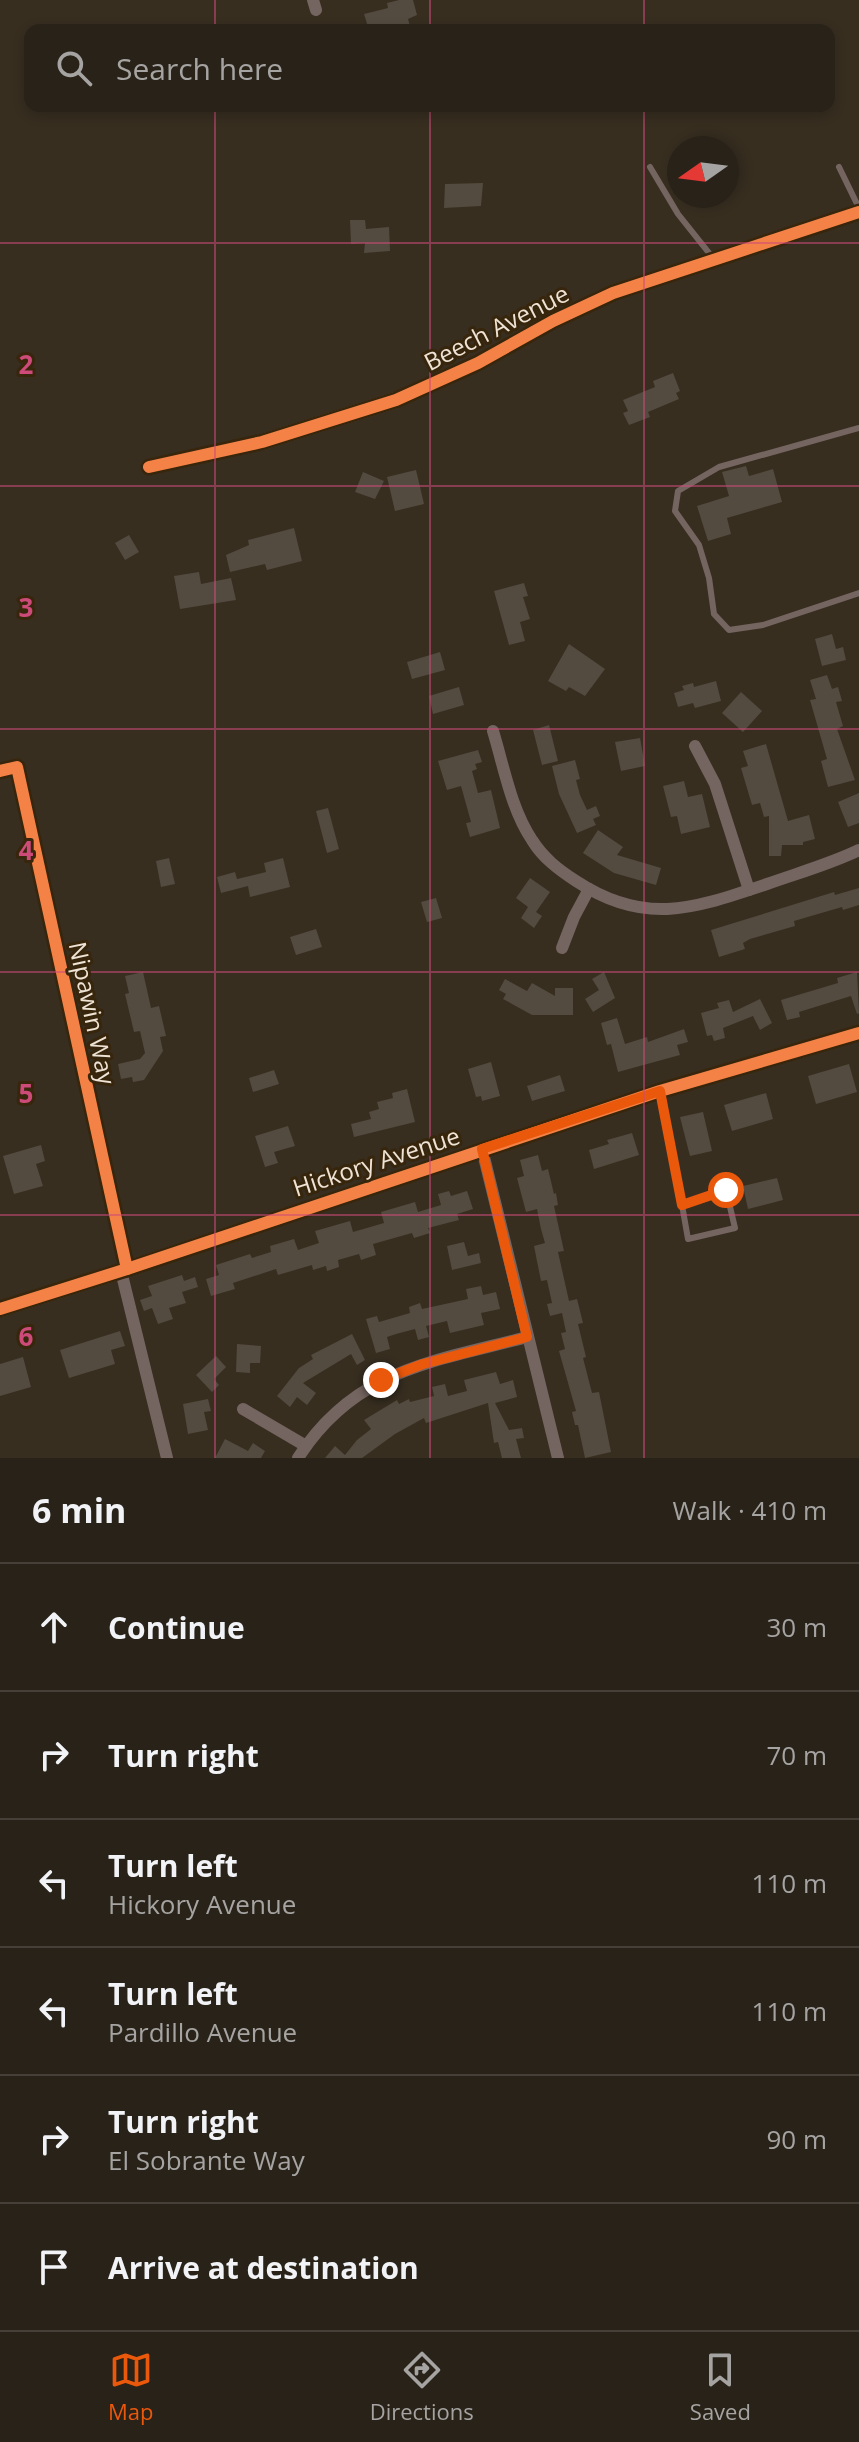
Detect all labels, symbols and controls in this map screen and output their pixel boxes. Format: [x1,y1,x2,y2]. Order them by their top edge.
search box [24,24,835,112]
icon: search [52,46,96,90]
text: Search here [116,48,283,89]
north arrow [667,136,739,208]
street label: Beech Avenue [418,276,574,378]
text: 2 [19,346,34,382]
text: 3 [19,589,33,625]
text: 4 [19,832,34,868]
street label: Nipawin Way [62,939,124,1088]
text: 5 [19,1075,33,1111]
street label: Hickory Avenue [288,1118,464,1204]
route start [708,1172,744,1208]
text: 6 [19,1318,34,1354]
route end [363,1362,399,1398]
text: 6 min [32,1487,126,1533]
text: Walk · 410 m [673,1492,827,1528]
icon: ahead [32,1605,76,1649]
text: Continue [108,1607,245,1648]
text: 30 m [766,1609,827,1645]
icon: right [32,1733,76,1777]
text: Turn right [108,1735,259,1776]
text: 70 m [766,1737,827,1773]
text: Turn left [108,1845,238,1886]
icon: left [32,1861,76,1905]
text: 110 m [752,1865,827,1901]
text: Hickory Avenue [108,1886,296,1922]
text: Turn left [108,1973,238,2014]
icon: left [32,1989,76,2033]
text: 110 m [752,1993,827,2029]
text: Pardillo Avenue [108,2014,297,2050]
text: Turn right [108,2101,259,2142]
icon: right [32,2117,76,2161]
text: 90 m [766,2121,827,2157]
text: El Sobrante Way [108,2142,305,2178]
icon: arrive [32,2245,76,2289]
text: Arrive at destination [108,2247,419,2288]
tab: Map [108,2348,154,2426]
tab: Directions [370,2348,474,2426]
tab: Saved [690,2348,751,2426]

